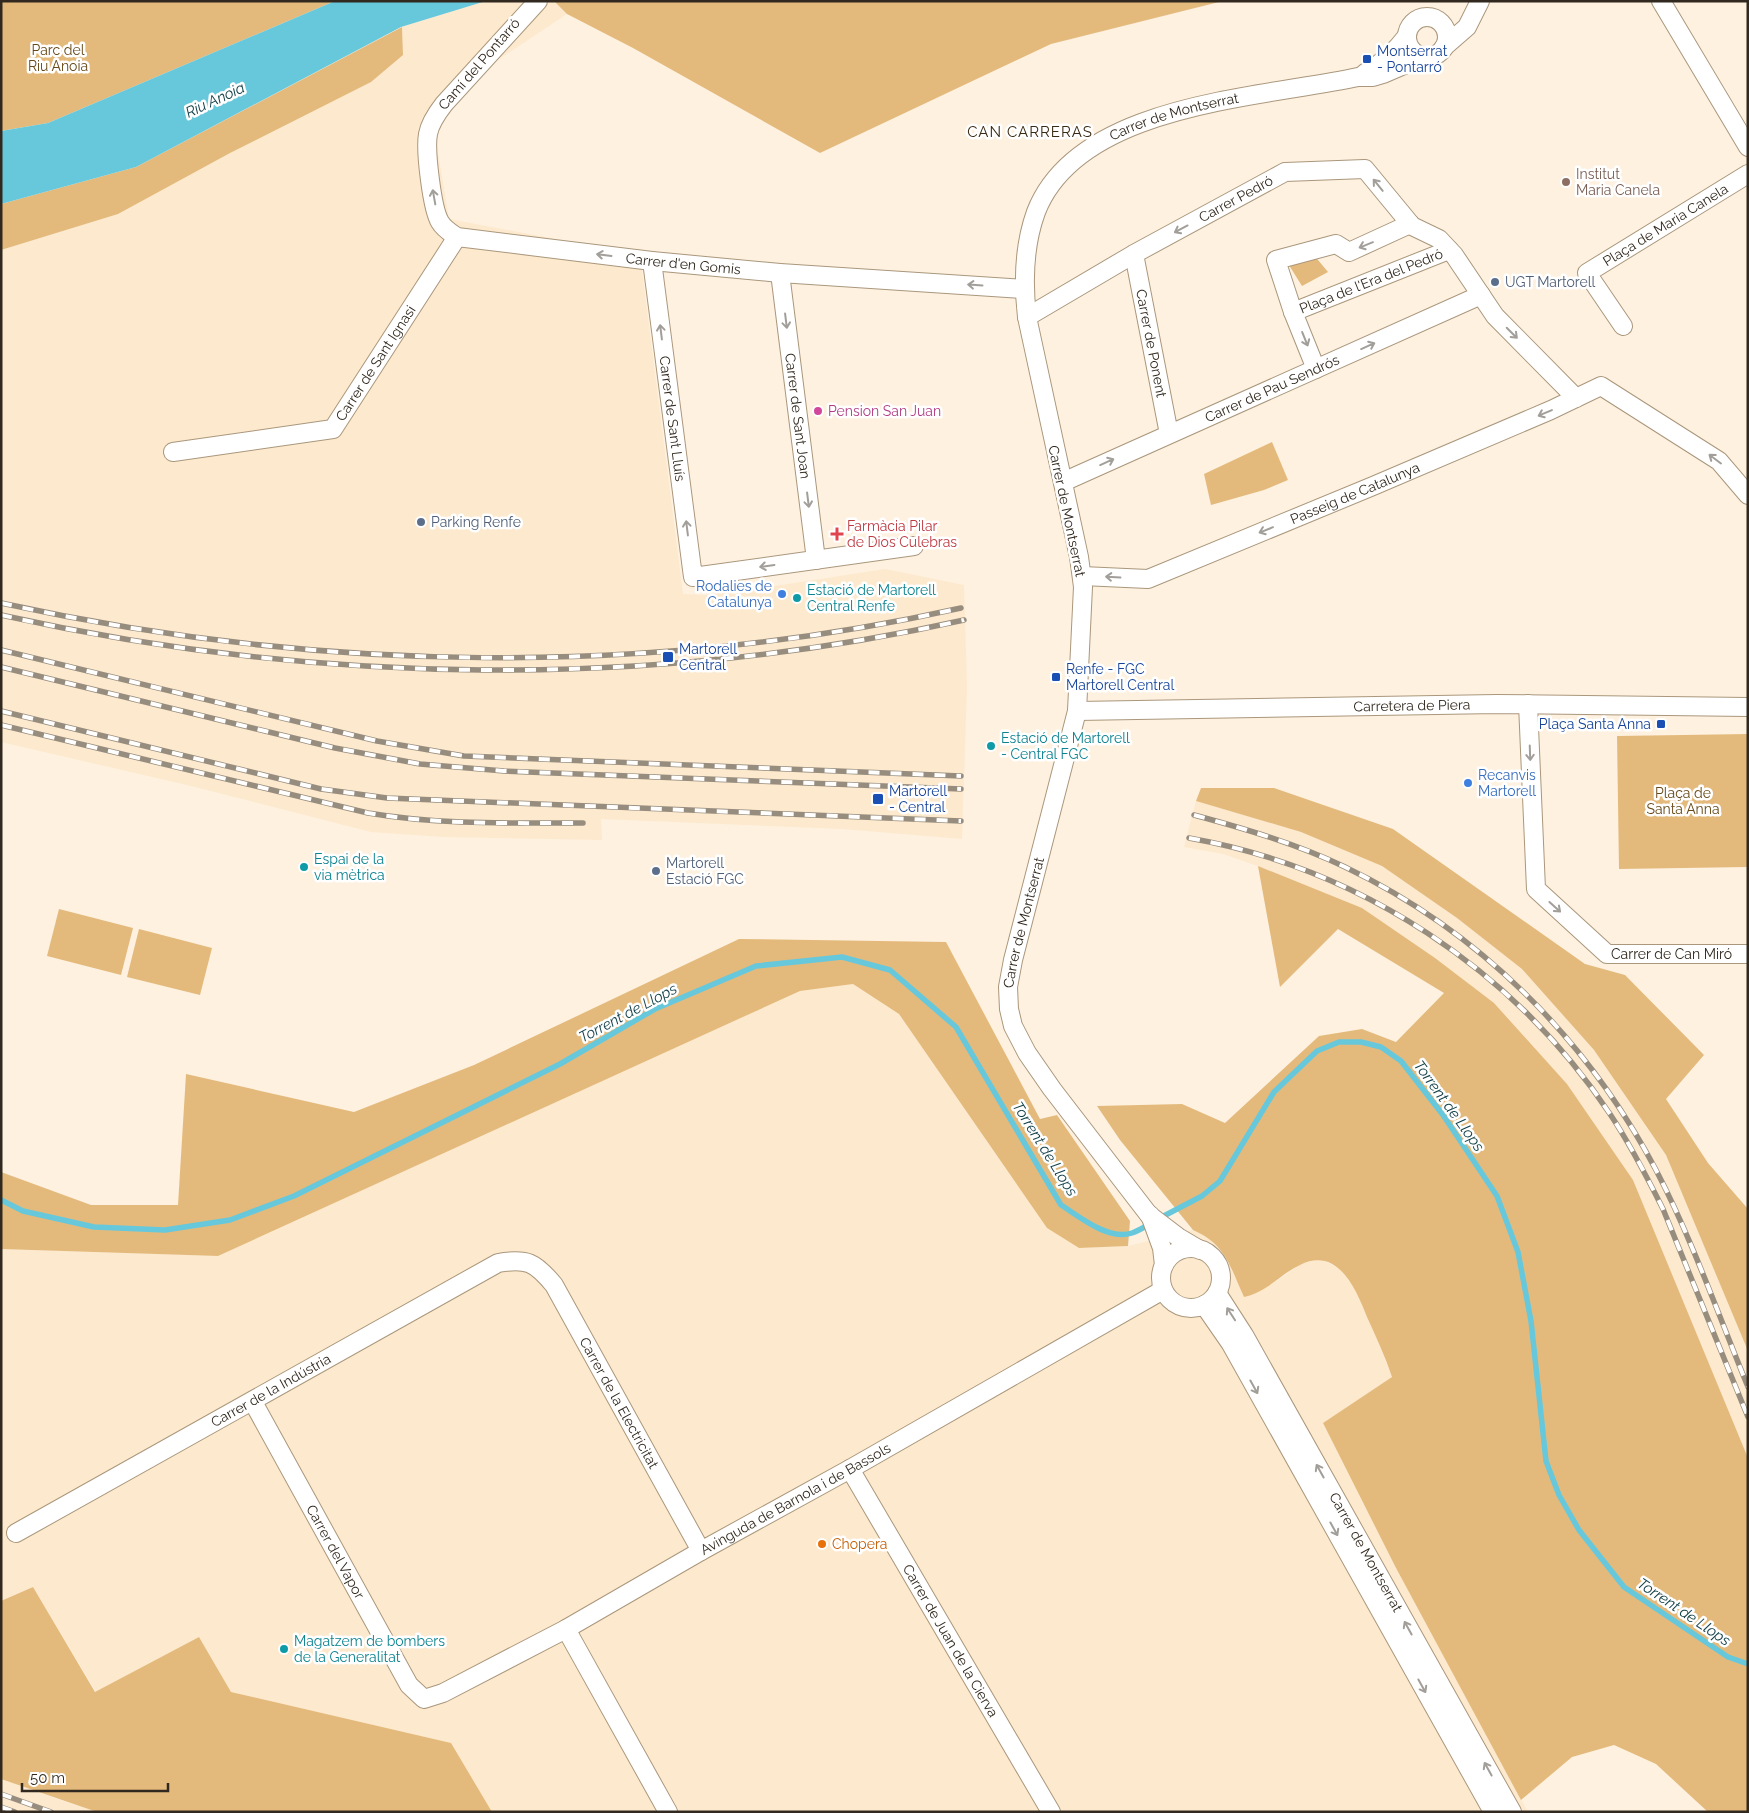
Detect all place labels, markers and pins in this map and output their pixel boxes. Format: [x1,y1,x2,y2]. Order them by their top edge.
place label: Montserrat - Pontarró [1377,43,1448,75]
marker: Montserrat - Pontarró [1361,53,1373,65]
place label: Institut Maria Canela [1576,166,1660,198]
marker: Institut Maria Canela [1560,176,1572,188]
place label: UGT Martorell [1505,274,1595,290]
marker: UGT Martorell [1489,276,1501,288]
place label: Pension San Juan [828,403,941,419]
marker: Pension San Juan [812,405,824,417]
place label: Parking Renfe [431,514,521,530]
marker: Parking Renfe [415,516,427,528]
place label: Farmàcia Pilar de Dios Culebras [847,518,957,550]
marker: Farmàcia Pilar de Dios Culebras [831,528,843,540]
place label: Rodalies de Catalunya [696,578,772,610]
place label: Estació de Martorell Central Renfe [807,582,936,614]
marker: Rodalies de Catalunya [776,588,788,600]
marker: Estació de Martorell Central Renfe [791,592,803,604]
place label: Martorell Central [679,641,737,673]
marker: Martorell Central [661,650,675,664]
place label: Renfe - FGC Martorell Central [1066,661,1174,693]
marker: Renfe - FGC Martorell Central [1050,671,1062,683]
place label: Plaça Santa Anna [1539,716,1651,732]
marker: Plaça Santa Anna [1655,718,1667,730]
place label: Estació de Martorell - Central FGC [1001,730,1130,762]
marker: Estació de Martorell - Central FGC [985,740,997,752]
place label: Recanvis Martorell [1478,767,1536,799]
marker: Recanvis Martorell [1462,777,1474,789]
place label: Martorell - Central [889,783,947,815]
marker: Martorell - Central [871,792,885,806]
place label: Espai de la via mètrica [314,851,385,883]
place label: Martorell Estació FGC [666,855,744,887]
marker: Espai de la via mètrica [298,861,310,873]
marker: Martorell Estació FGC [650,865,662,877]
place label: Chopera [832,1536,887,1552]
marker: Chopera [816,1538,828,1550]
place label: Magatzem de bombers de la Generalitat [294,1633,445,1665]
marker: Magatzem de bombers de la Generalitat [278,1643,290,1655]

